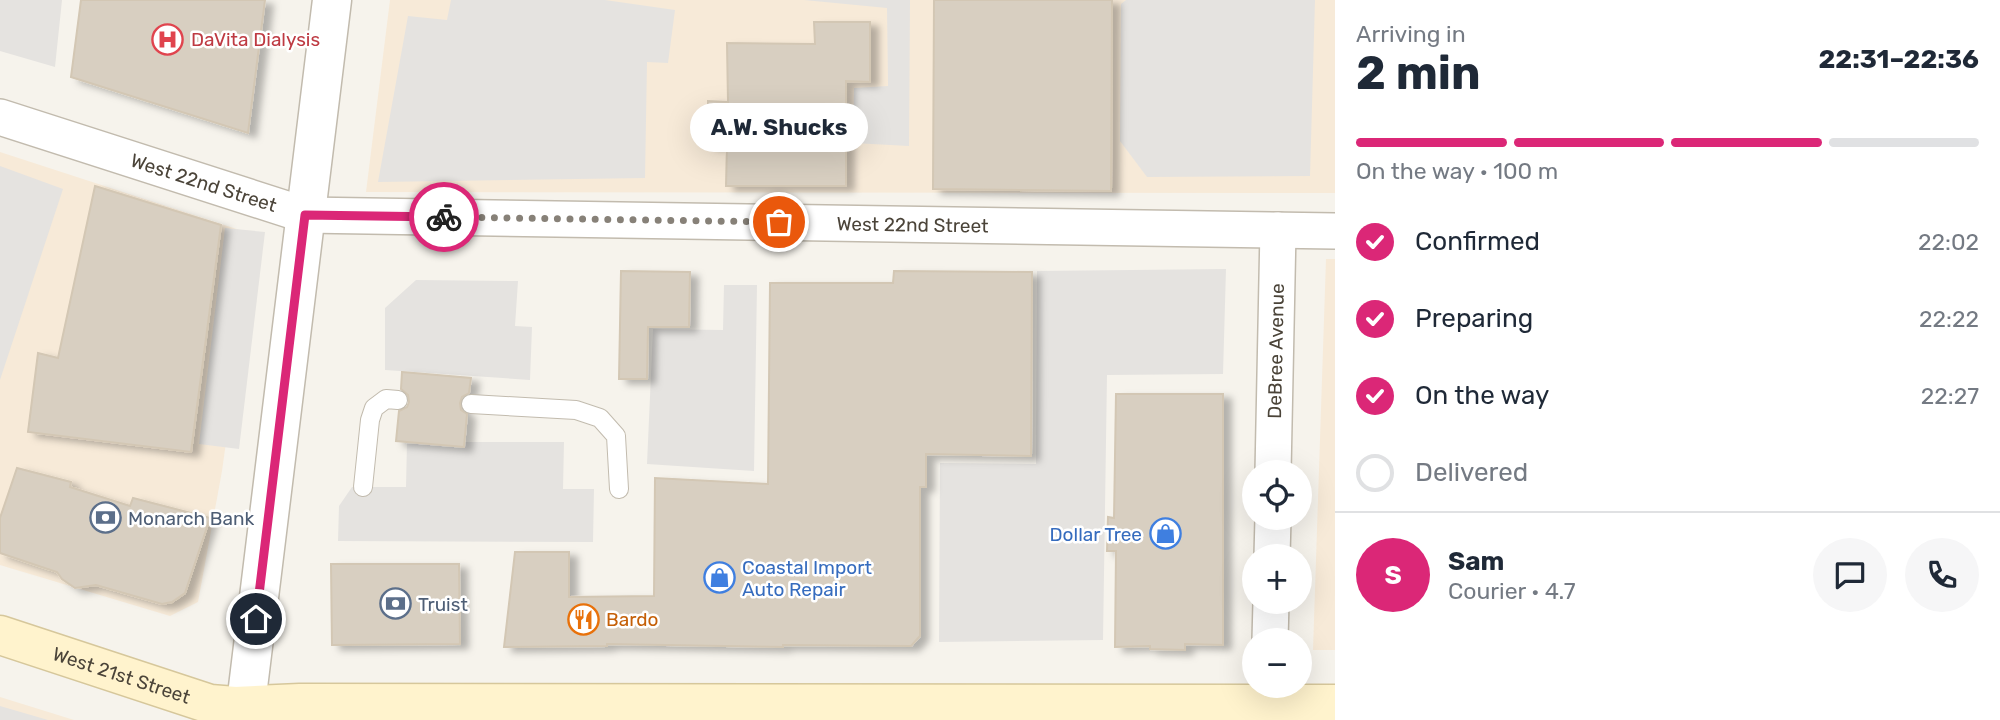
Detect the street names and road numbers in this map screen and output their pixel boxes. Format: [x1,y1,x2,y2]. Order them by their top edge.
street label: West 22nd Street [128,148,280,217]
street label: West 22nd Street [836,212,989,237]
street label: DeBree Avenue [1263,283,1288,419]
street label: West 21st Street [50,642,194,708]

